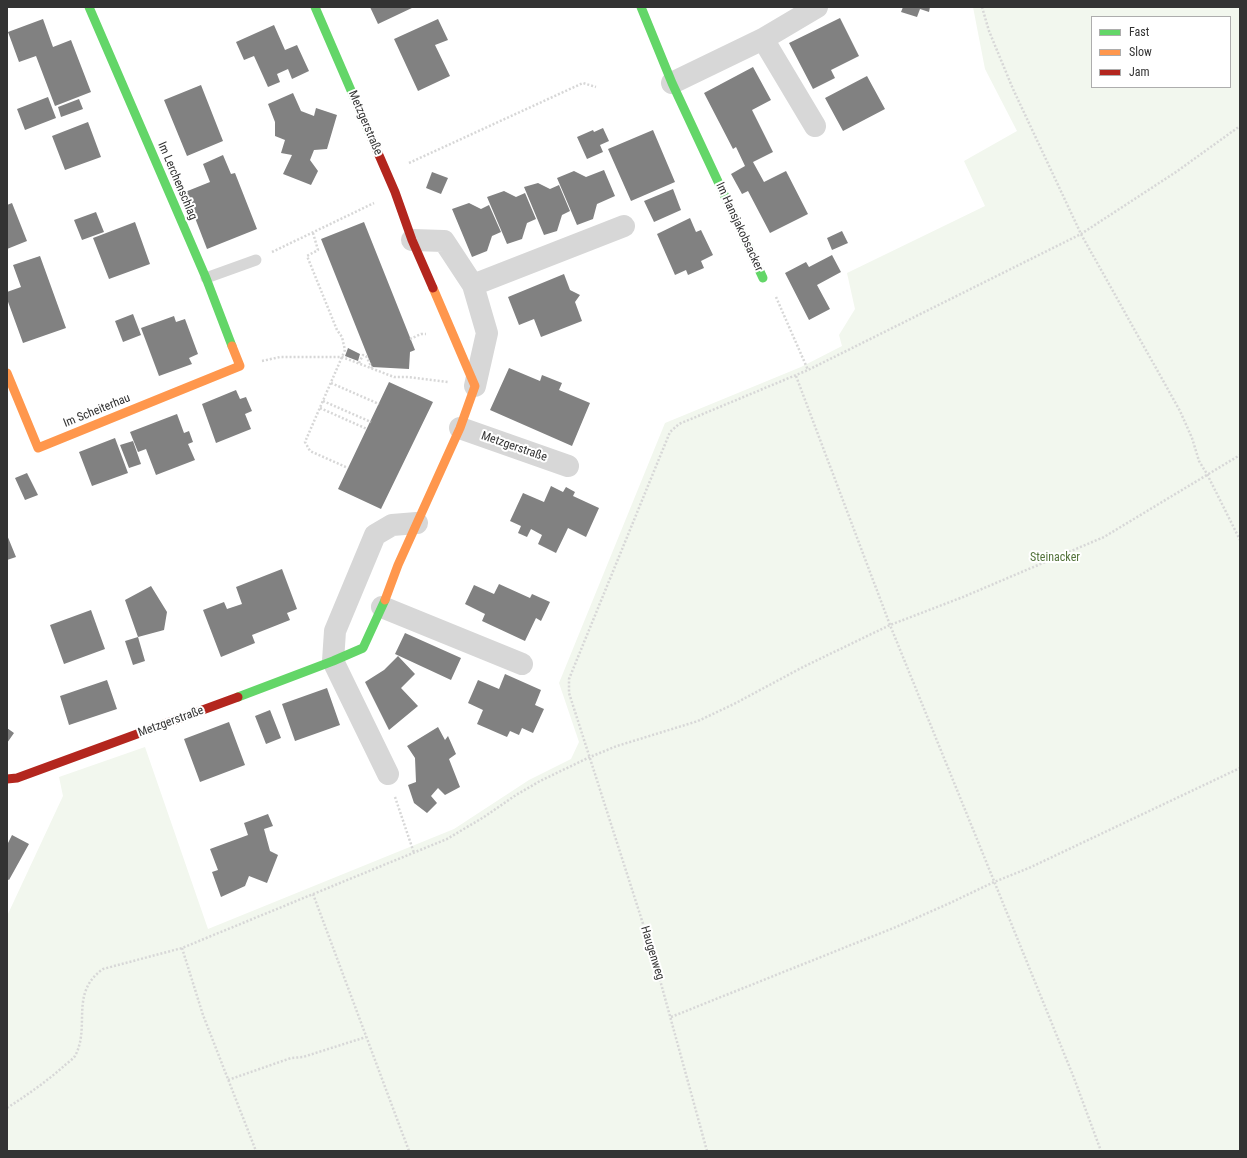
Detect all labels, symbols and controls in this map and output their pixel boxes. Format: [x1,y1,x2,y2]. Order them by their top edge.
legend [1091,16,1231,88]
text: Fast [1129,25,1149,39]
text: Slow [1129,45,1152,59]
text: Jam [1129,65,1150,79]
street label: Metzgerstraße [345,89,385,157]
street label: Im Lerchenschlag [154,140,200,222]
street label: Im Hansjakobsacker [712,180,766,274]
street label: Im Scheiterhau [61,391,133,431]
street label: Metzgerstraße [479,429,549,465]
park label: Steinacker [1030,551,1080,565]
street label: Metzgerstraße [136,703,206,741]
street label: Haugenweg [637,924,667,982]

